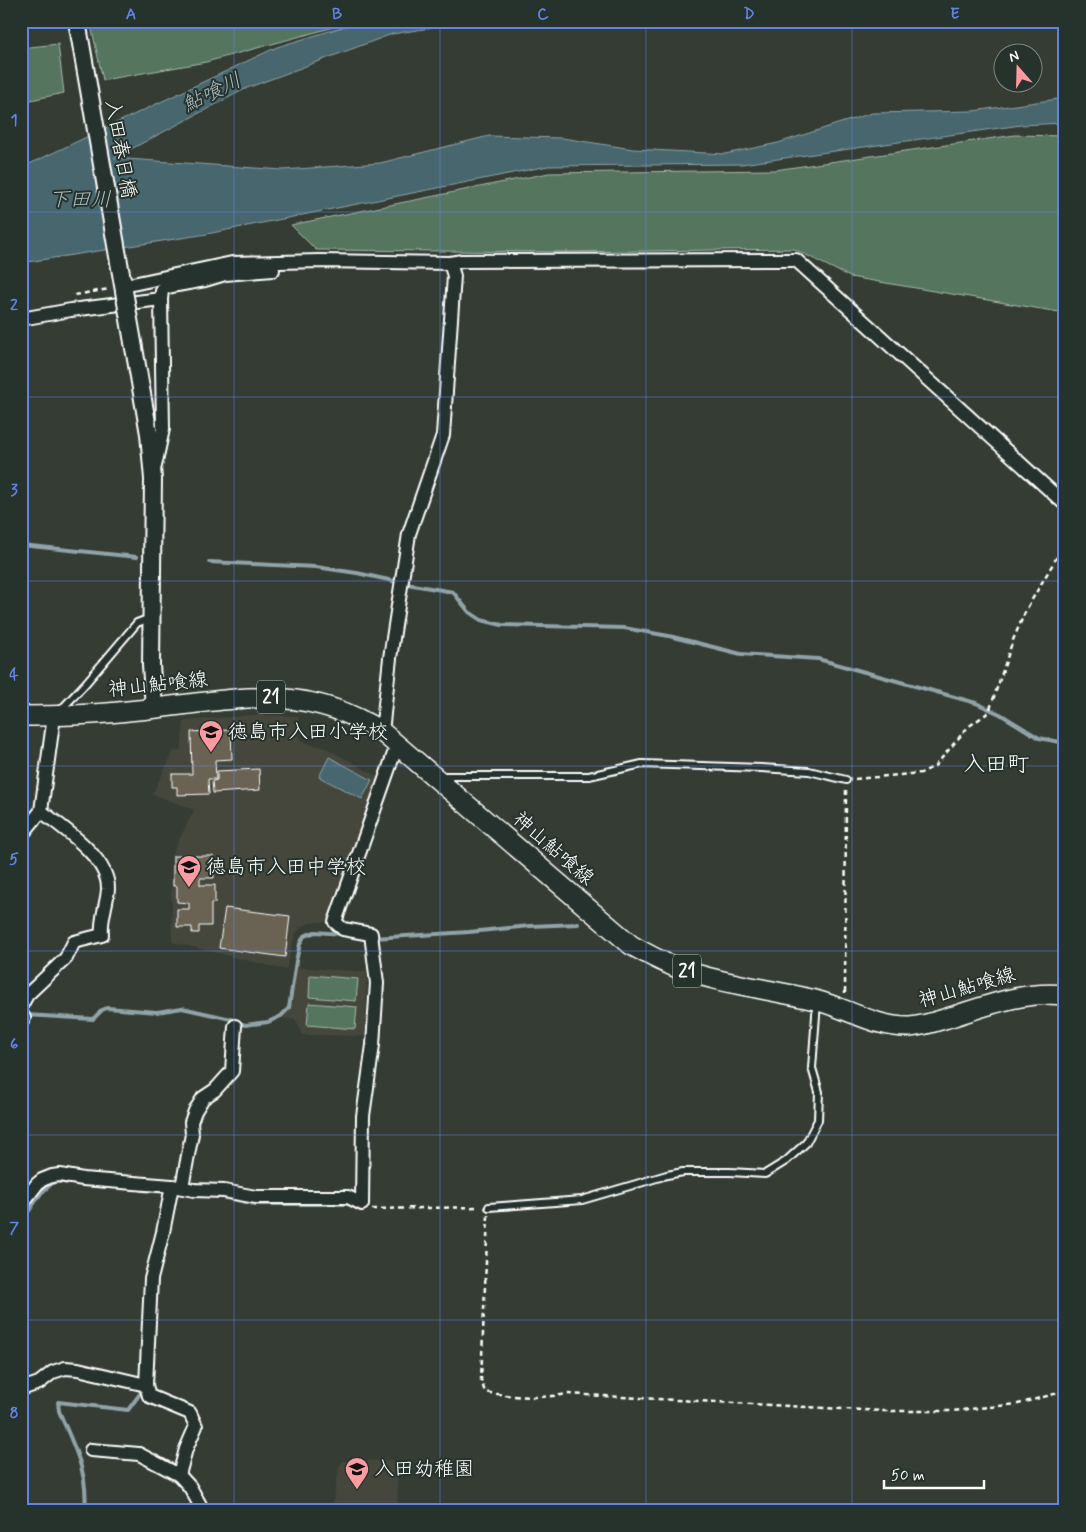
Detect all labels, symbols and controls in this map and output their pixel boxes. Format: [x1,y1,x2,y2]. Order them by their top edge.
text: A [126,4,136,25]
text: B [332,4,342,25]
text: C [537,4,549,25]
text: D [743,4,755,25]
text: E [950,4,960,25]
north arrow [994,42,1044,92]
text: N [1006,47,1021,67]
water label: 鮎喰川 [178,67,246,119]
street label: 入田春日橋 [98,97,142,201]
text: 1 [10,110,18,131]
water label: 下田川 [49,186,112,214]
text: 2 [10,295,18,316]
text: 3 [10,480,18,501]
text: 4 [9,664,19,685]
street label: 神山鮎喰線 [107,666,209,704]
road number: 21 [257,680,285,714]
school or university icon: 徳島市入田小学校 [198,719,224,753]
place label: 徳島市入田小学校 [228,719,388,746]
district label: 入田町 [963,751,1029,779]
street label: 神山鮎喰線 [506,806,600,892]
text: 5 [9,849,19,870]
school or university icon: 徳島市入田中学校 [176,854,202,888]
place label: 徳島市入田中学校 [206,854,366,881]
road number: 21 [673,954,701,988]
street label: 神山鮎喰線 [915,961,1019,1015]
text: 6 [10,1034,18,1055]
text: 7 [9,1218,19,1239]
text: 8 [9,1403,19,1424]
school or university icon: 入田幼稚園 [344,1456,370,1490]
place label: 入田幼稚園 [374,1456,474,1483]
scale bar [884,1457,984,1489]
text: 50 m [891,1466,925,1486]

